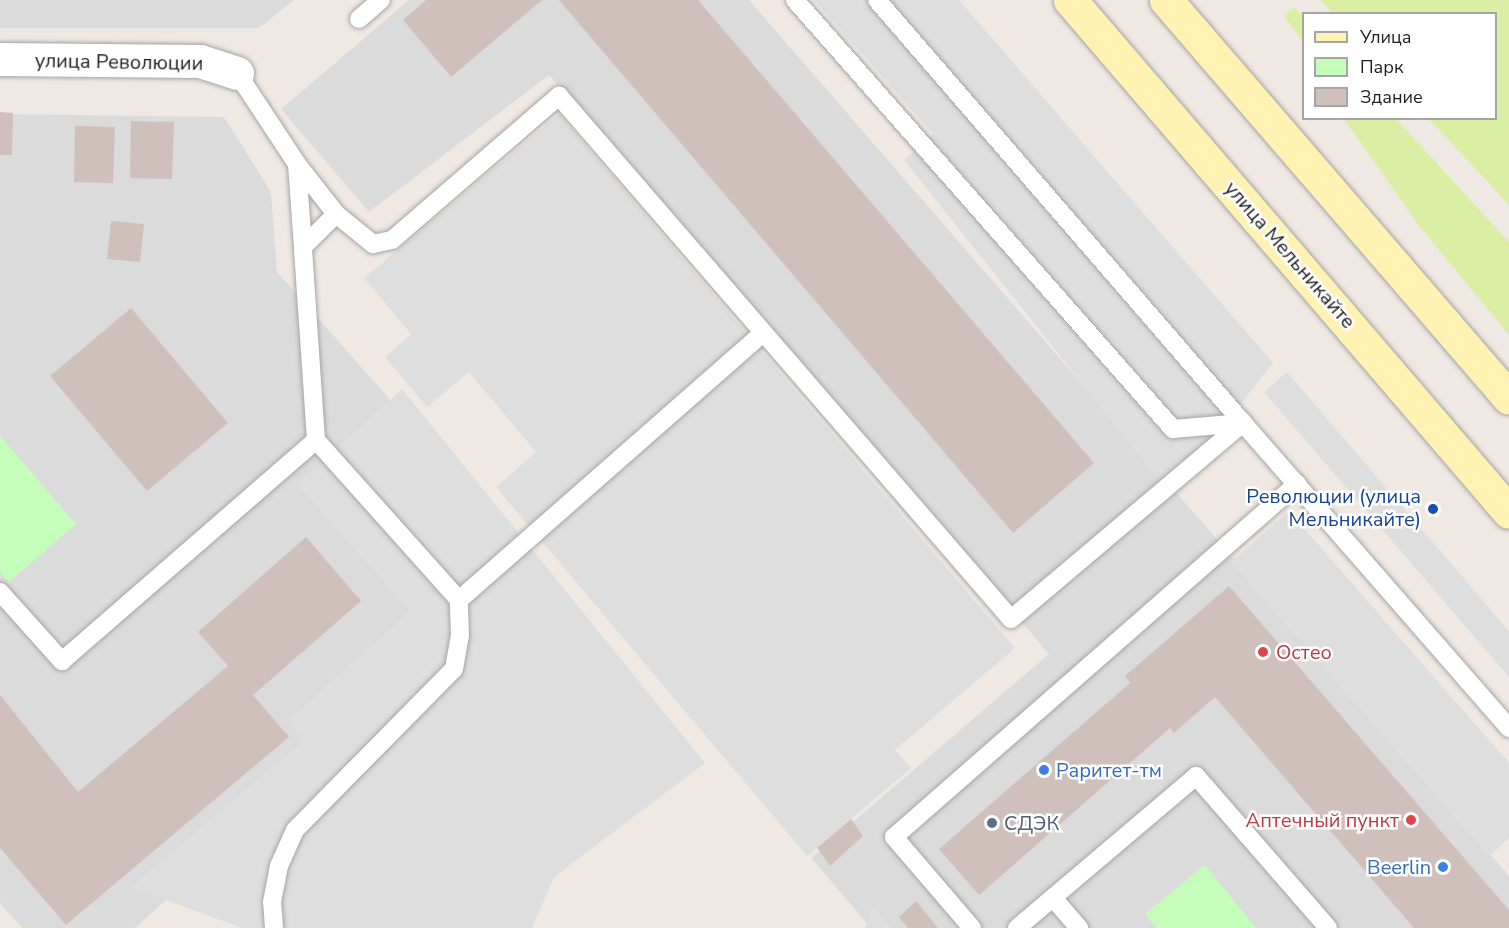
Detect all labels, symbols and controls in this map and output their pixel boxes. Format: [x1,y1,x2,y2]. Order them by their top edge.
legend [1302,12,1497,120]
text: Улица [1360,25,1411,49]
street label: улица Революции [35,49,203,75]
text: Парк [1360,55,1403,79]
text: Здание [1360,85,1423,109]
street label: улица Мельникайте [1220,177,1360,333]
place label: Революции (улица Мельникайте) [1246,485,1421,532]
marker: Революции (улица Мельникайте) [1426,502,1440,516]
place label: Остео [1276,640,1332,664]
marker: Остео [1254,643,1272,661]
place label: Раритет-тм [1056,758,1162,782]
marker: Раритет-тм [1037,763,1051,777]
place label: Аптечный пункт [1246,808,1399,832]
place label: СДЭК [1004,811,1059,835]
marker: Аптечный пункт [1404,813,1418,827]
marker: СДЭК [985,816,999,830]
place label: Beerlin [1367,855,1431,879]
marker: Beerlin [1436,860,1450,874]

